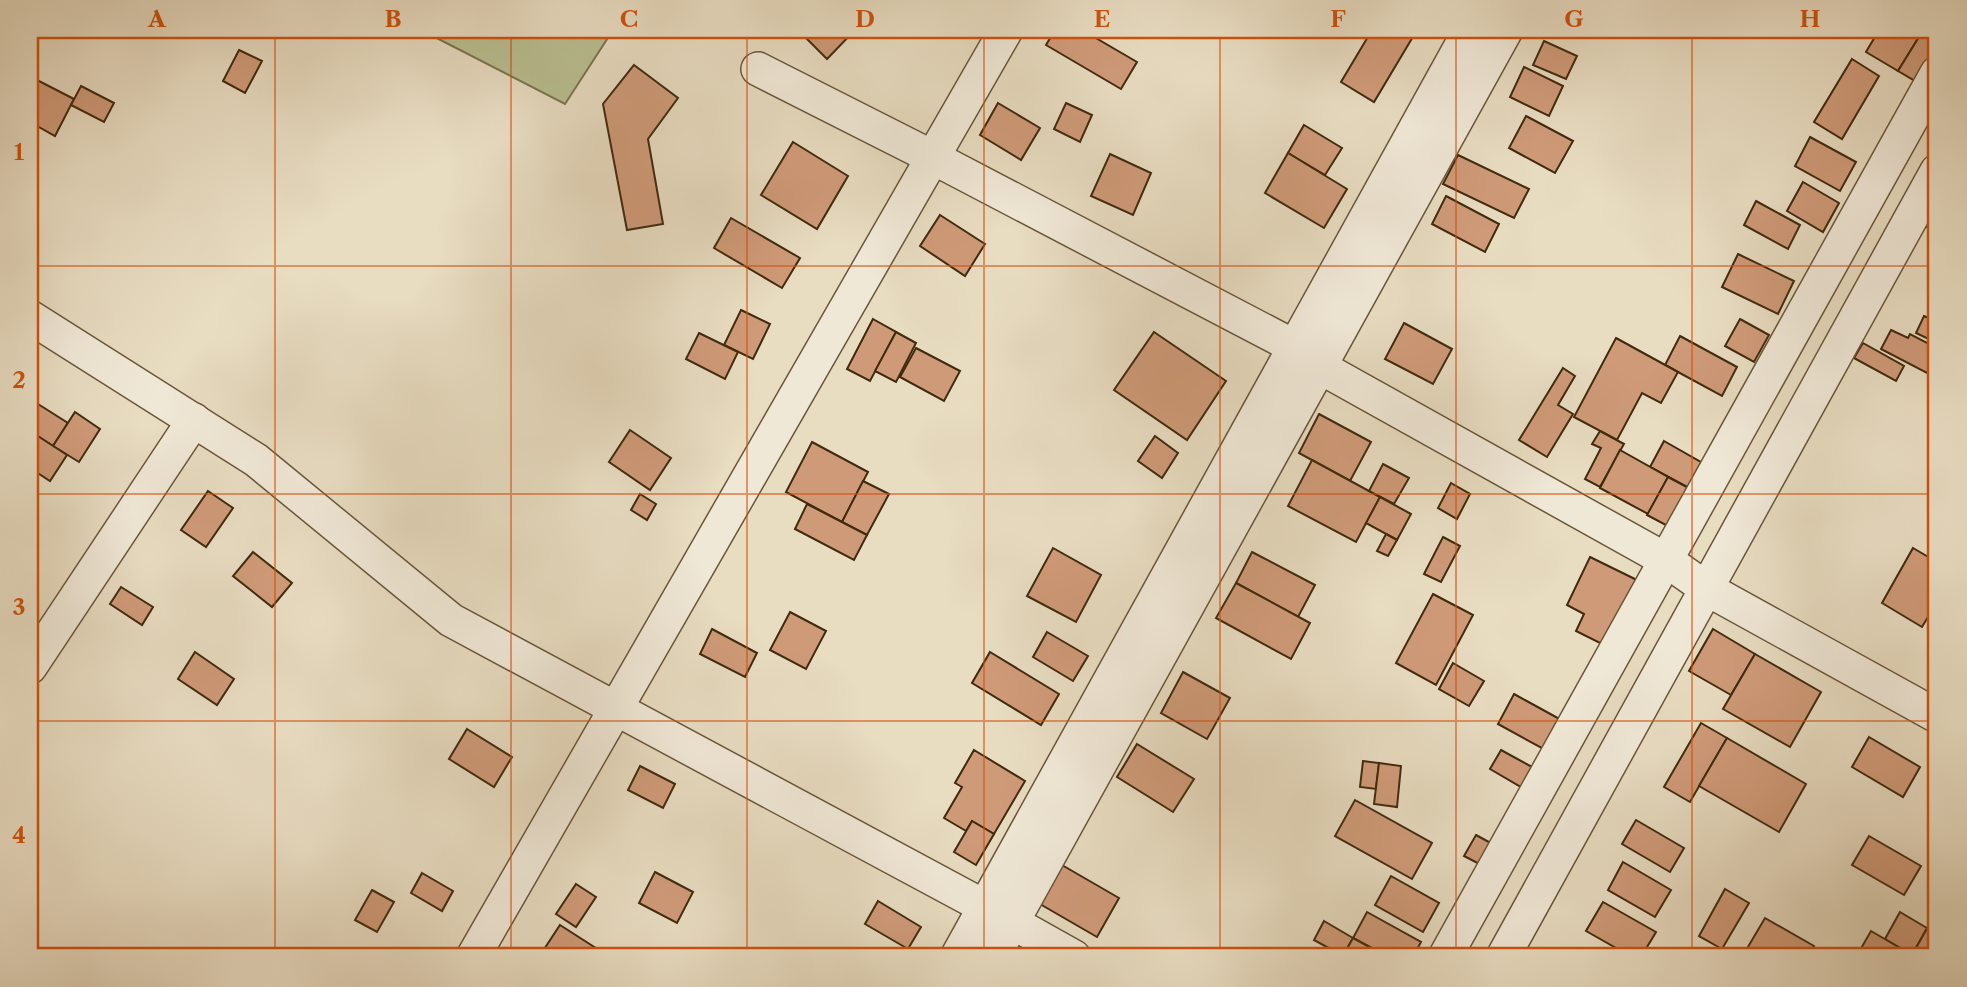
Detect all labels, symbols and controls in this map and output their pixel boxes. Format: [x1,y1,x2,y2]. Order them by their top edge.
text: A [147,5,167,33]
text: B [384,5,402,33]
text: C [620,5,638,33]
text: D [855,5,875,33]
text: E [1094,5,1110,33]
text: F [1330,5,1346,33]
text: G [1564,5,1584,33]
text: H [1800,5,1821,33]
text: 1 [14,138,25,166]
text: 2 [12,366,26,394]
text: 3 [13,593,26,621]
text: 4 [12,821,26,849]

